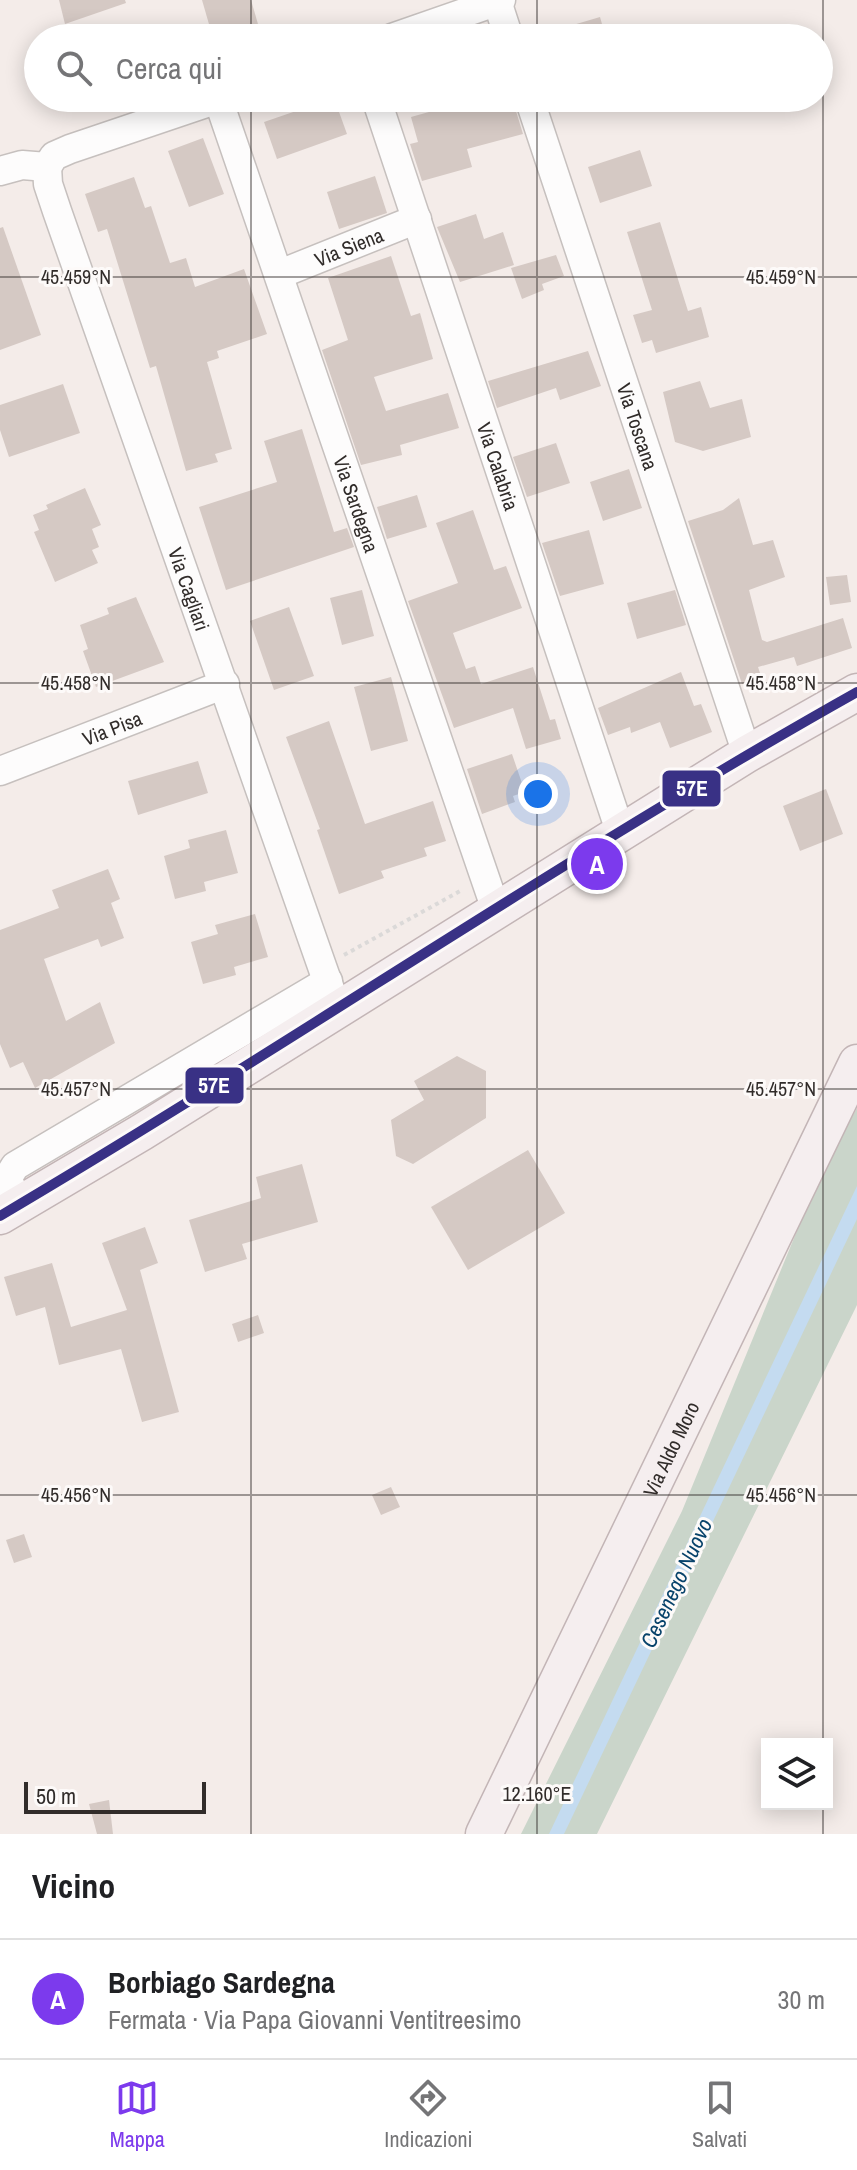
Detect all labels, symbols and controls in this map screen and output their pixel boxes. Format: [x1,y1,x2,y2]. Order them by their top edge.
search box [24,24,833,112]
icon: search [52,46,96,90]
text: Cerca qui [116,48,223,88]
street label: Via Siena [310,221,387,272]
text: 45.459°N [41,263,111,290]
text: 45.459°N [746,263,816,290]
street label: Via Toscana [611,380,665,473]
street label: Via Calabria [471,419,526,514]
street label: Via Sardegna [328,452,386,556]
street label: Via Cagliari [163,544,217,634]
text: 45.458°N [41,669,111,696]
text: 45.458°N [746,669,816,696]
street label: Via Pisa [78,704,146,751]
line badge: 57E [661,769,722,808]
text: 57E [676,773,708,803]
your location [518,774,558,814]
pin: A [571,834,623,894]
line badge: 57E [184,1066,245,1105]
text: 57E [198,1070,230,1100]
text: 45.457°N [41,1075,111,1102]
text: 45.457°N [746,1075,816,1102]
street label: Via Aldo Moro [636,1397,705,1501]
text: 45.456°N [41,1481,111,1508]
text: 45.456°N [746,1481,816,1508]
water label: Cesenego Nuovo [633,1513,719,1653]
map controls [761,1738,833,1810]
button: layers [761,1738,833,1810]
scale bar [24,1778,206,1814]
text: 12.160°E [502,1780,572,1807]
text: 50 m [36,1781,76,1811]
text: Vicino [32,1863,115,1909]
text: Borbiago Sardegna [108,1962,335,2002]
text: A [50,1982,66,2017]
text: 30 m [778,1982,825,2017]
text: Fermata · Via Papa Giovanni Ventitreesimo [108,2002,521,2037]
tab: Mappa [110,2076,165,2154]
tab: Indicazioni [384,2076,473,2154]
tab: Salvati [692,2076,747,2154]

